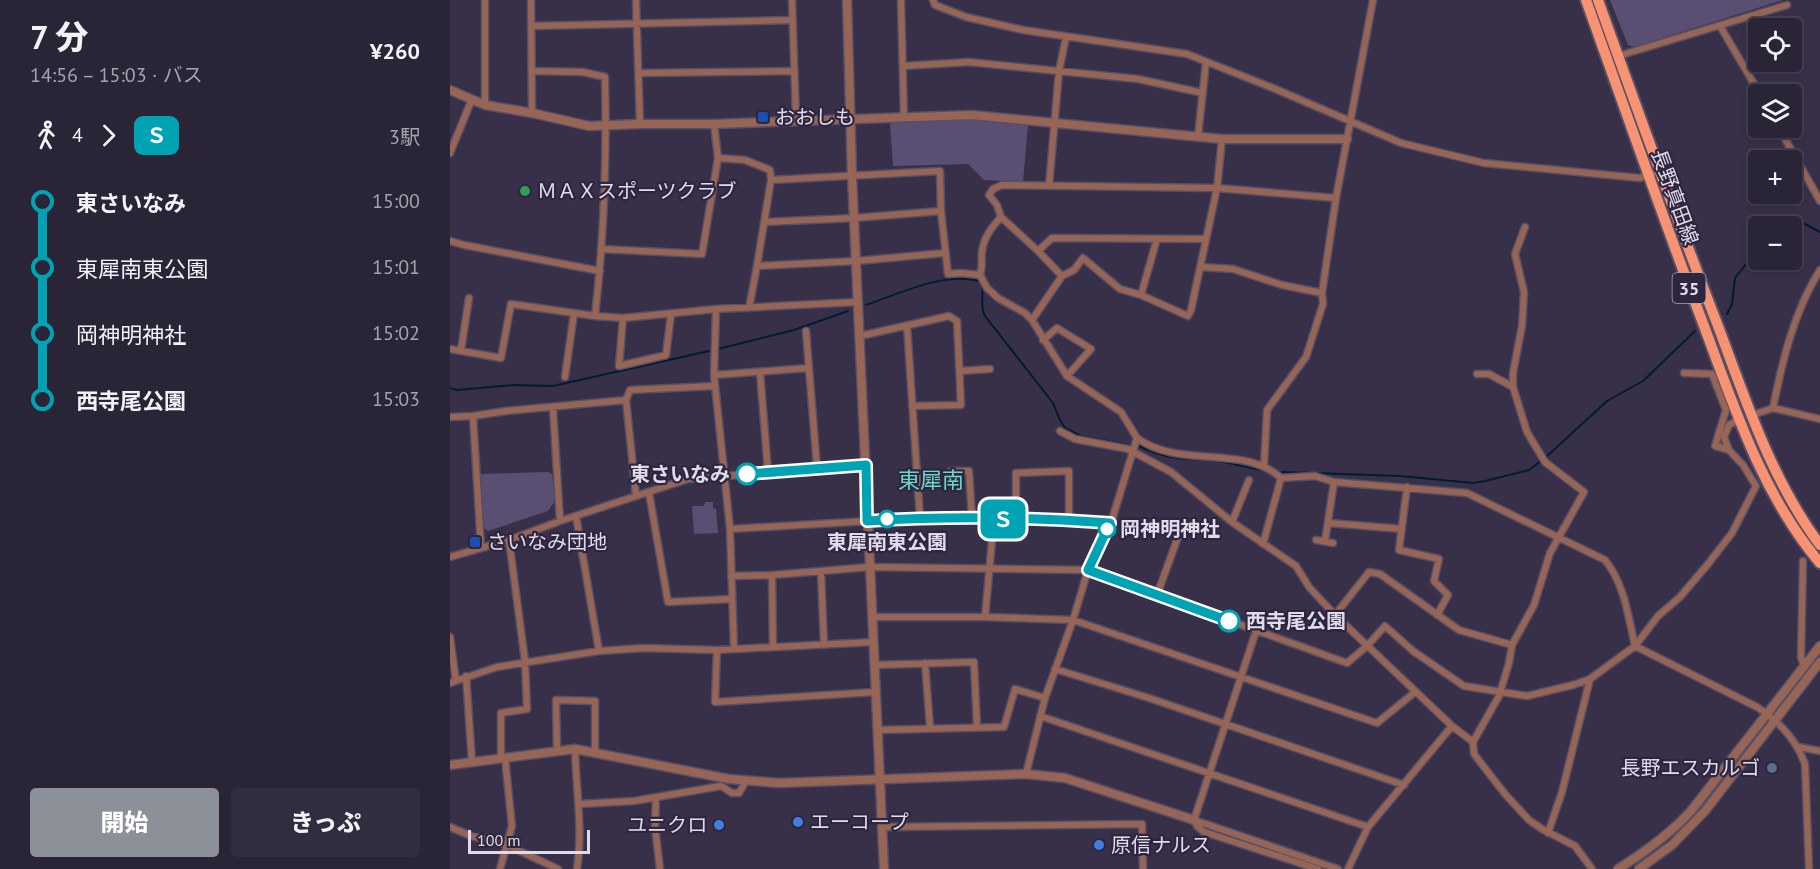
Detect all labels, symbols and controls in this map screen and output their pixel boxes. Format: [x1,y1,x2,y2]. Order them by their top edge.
text: 7 分 [30,15,88,58]
map controls [1748,18,1802,270]
button: locate [1748,18,1802,72]
text: ¥260 [370,37,420,65]
text: 14:56 – 15:03 · バス [30,62,203,88]
button: layers [1748,84,1802,138]
place label: おおしも [775,104,855,130]
marker: おおしも [756,110,770,124]
icon: walk [30,119,63,152]
icon: forward [92,119,125,152]
text: 4 [72,122,83,148]
text: Ｓ [146,122,167,149]
text: 3駅 [389,124,420,150]
street label: 長野真田線 [1646,146,1704,248]
button: + [1748,150,1802,204]
place label: ＭＡＸスポーツクラブ [537,178,737,204]
marker: ＭＡＸスポーツクラブ [518,184,532,198]
text: 15:00 [372,188,420,214]
text: 東さいなみ [76,189,186,217]
button: − [1748,216,1802,270]
text: 15:01 [372,254,420,280]
text: 東犀南東公園 [76,255,208,283]
road number: 35 [1672,273,1706,303]
text: 15:02 [372,320,420,346]
text: 岡神明神社 [76,321,186,349]
text: 15:03 [372,386,420,412]
text: 西寺尾公園 [76,387,186,415]
place label: 東さいなみ [630,461,730,487]
marker: 東さいなみ [736,463,758,485]
district label: 東犀南 [898,466,964,494]
line badge: Ｓ [984,500,1022,538]
text: Ｓ [993,506,1014,533]
marker: 東犀南東公園 [878,510,896,528]
place label: 岡神明神社 [1120,516,1220,542]
marker: 岡神明神社 [1098,520,1116,538]
place label: さいなみ団地 [487,529,607,555]
place label: 東犀南東公園 [827,529,947,555]
marker: さいなみ団地 [468,535,482,549]
place label: 西寺尾公園 [1246,608,1346,634]
marker: 西寺尾公園 [1218,610,1240,632]
place label: 長野エスカルゴ [1620,755,1760,781]
marker: 長野エスカルゴ [1765,761,1779,775]
button: 開始 [30,788,219,857]
button: きっぷ [231,788,420,857]
place label: エーコープ [810,809,909,835]
place label: ユニクロ [627,812,707,838]
marker: エーコープ [791,815,805,829]
marker: ユニクロ [712,818,726,832]
scale bar [468,827,590,854]
text: 100 m [477,830,520,850]
place label: 原信ナルス [1111,832,1211,858]
marker: 原信ナルス [1092,838,1106,852]

